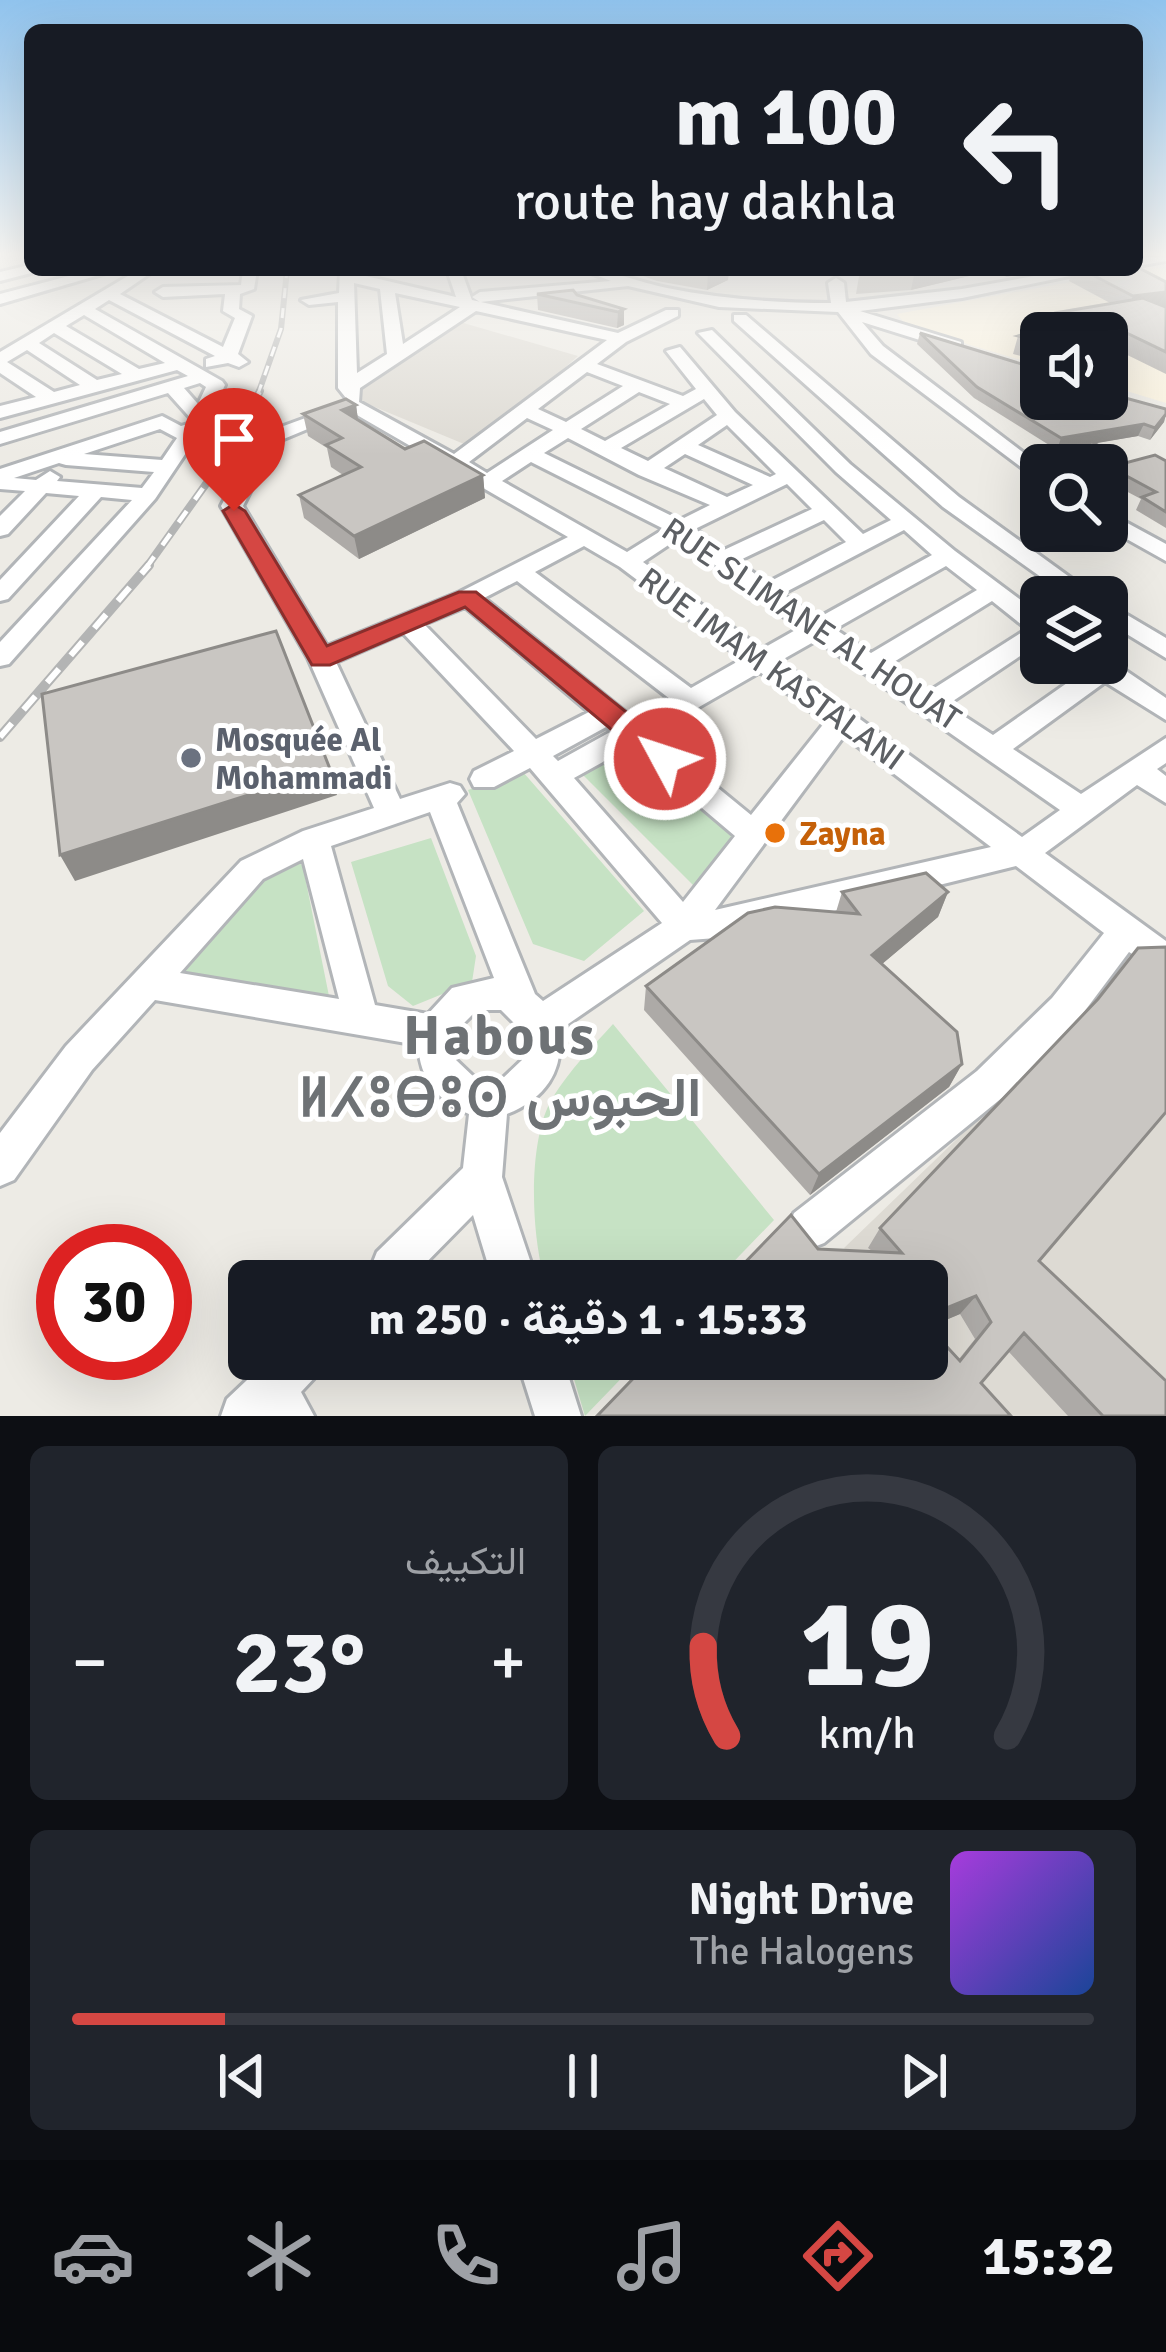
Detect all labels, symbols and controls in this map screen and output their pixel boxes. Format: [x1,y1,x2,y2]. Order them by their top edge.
text: 100 m [675,65,897,169]
icon: left [939,72,1095,228]
text: route hay dakhla [514,168,897,235]
map controls [1020,312,1128,684]
button: sound [1020,312,1128,420]
pin [183,388,285,511]
icon: arrive [201,406,267,472]
button: search [1020,444,1128,552]
street label: RUE SLIMANE AL HOUAT [654,509,968,740]
street label: RUE IMAM KASTALANI [630,559,912,779]
button: layers [1020,576,1128,684]
position arrow [602,696,728,822]
place label: Mosquée Al Mohammadi [215,720,392,799]
marker: Mosquée Al Mohammadi [178,745,204,771]
place label: Zayna [799,814,886,855]
marker: Zayna [762,820,788,846]
district label: Habous ⵍⵃⵓⴱⵓⵙ الحبوس [299,1003,701,1132]
speed limit sign: 30 [36,1224,192,1380]
text: 15:33 · 1 دقيقة · 250 m [368,1292,808,1347]
text: التكييف [405,1537,526,1585]
text: 19 [800,1568,934,1721]
text: 23° [232,1607,366,1718]
text: − [72,1622,108,1703]
text: + [490,1622,526,1703]
text: km/h [818,1708,916,1761]
text: Night Drive [689,1872,914,1927]
text: The Halogens [690,1927,914,1975]
icon: previous [209,2043,275,2109]
icon: pause [550,2043,616,2109]
icon: next [891,2043,957,2109]
icon: car [51,2214,135,2298]
icon: climate [237,2214,321,2298]
icon: phone [424,2214,508,2298]
icon: music [610,2214,694,2298]
icon: directions [796,2214,880,2298]
text: 15:32 [982,2223,1115,2290]

